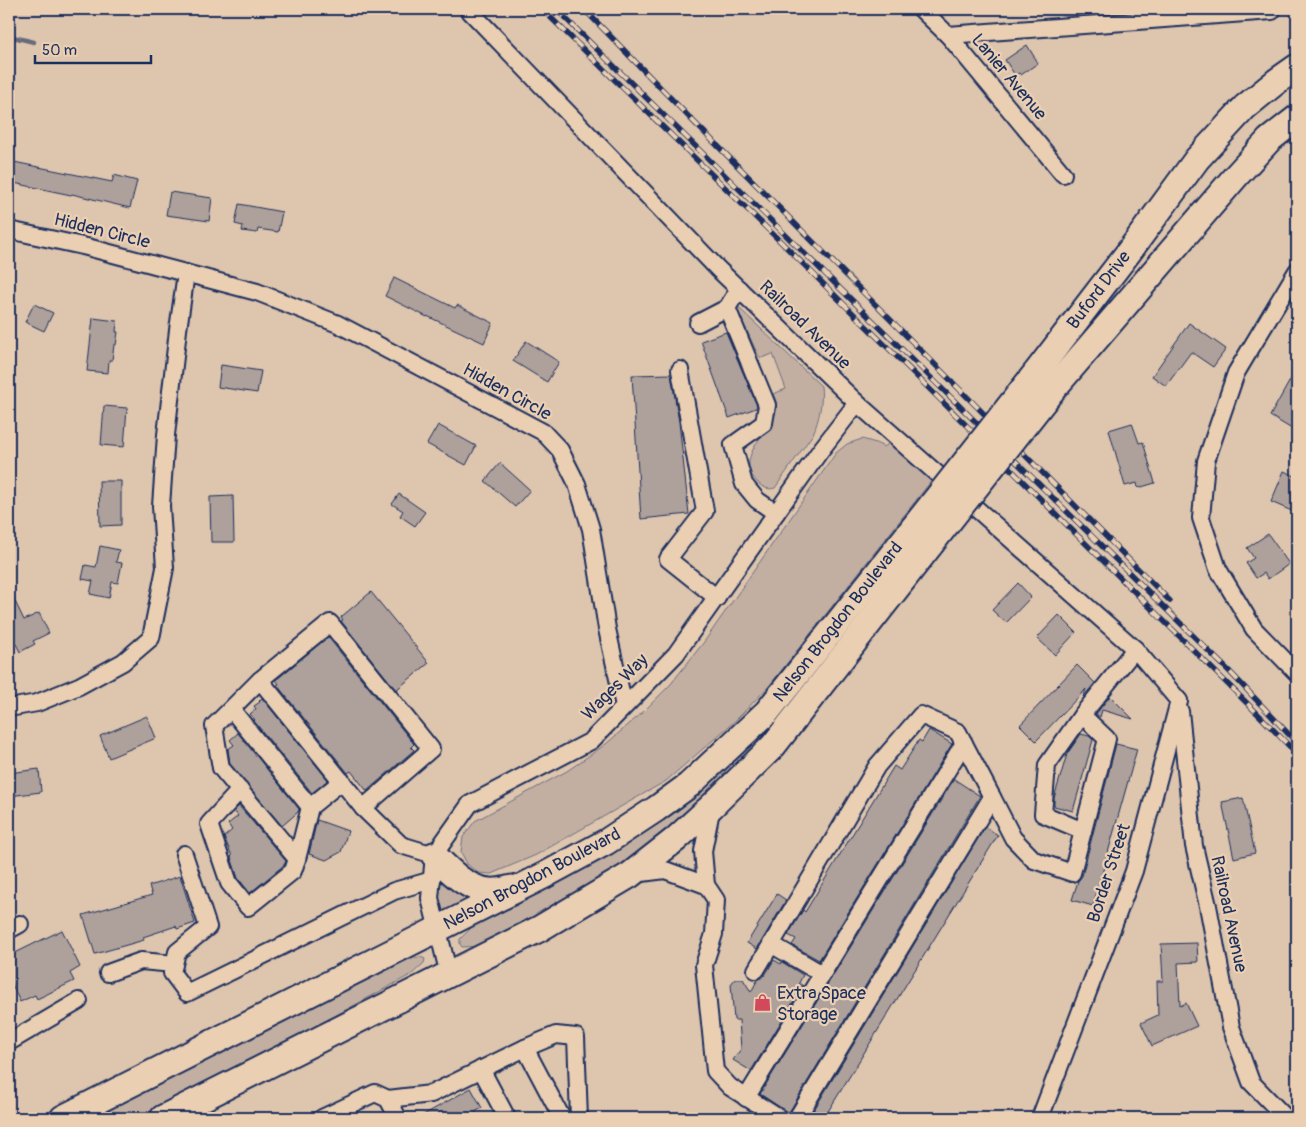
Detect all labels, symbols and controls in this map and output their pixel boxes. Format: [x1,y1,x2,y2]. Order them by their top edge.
street label: Lanier Avenue [966,29,1052,125]
scale bar [35,32,151,64]
text: 50 m [42,41,77,60]
street label: Hidden Circle [52,208,152,254]
street label: Buford Drive [1062,246,1136,334]
street label: Railroad Avenue [754,276,856,374]
street label: Hidden Circle [459,358,556,426]
street label: Nelson Brogdon Boulevard [768,537,908,707]
street label: Wages Way [577,649,653,725]
street label: Border Street [1082,820,1136,926]
street label: Nelson Brogdon Boulevard [439,823,625,935]
street label: Railroad Avenue [1205,854,1253,974]
place label: Extra Space Storage [777,982,866,1026]
shop icon: Extra Space Storage [753,993,773,1013]

